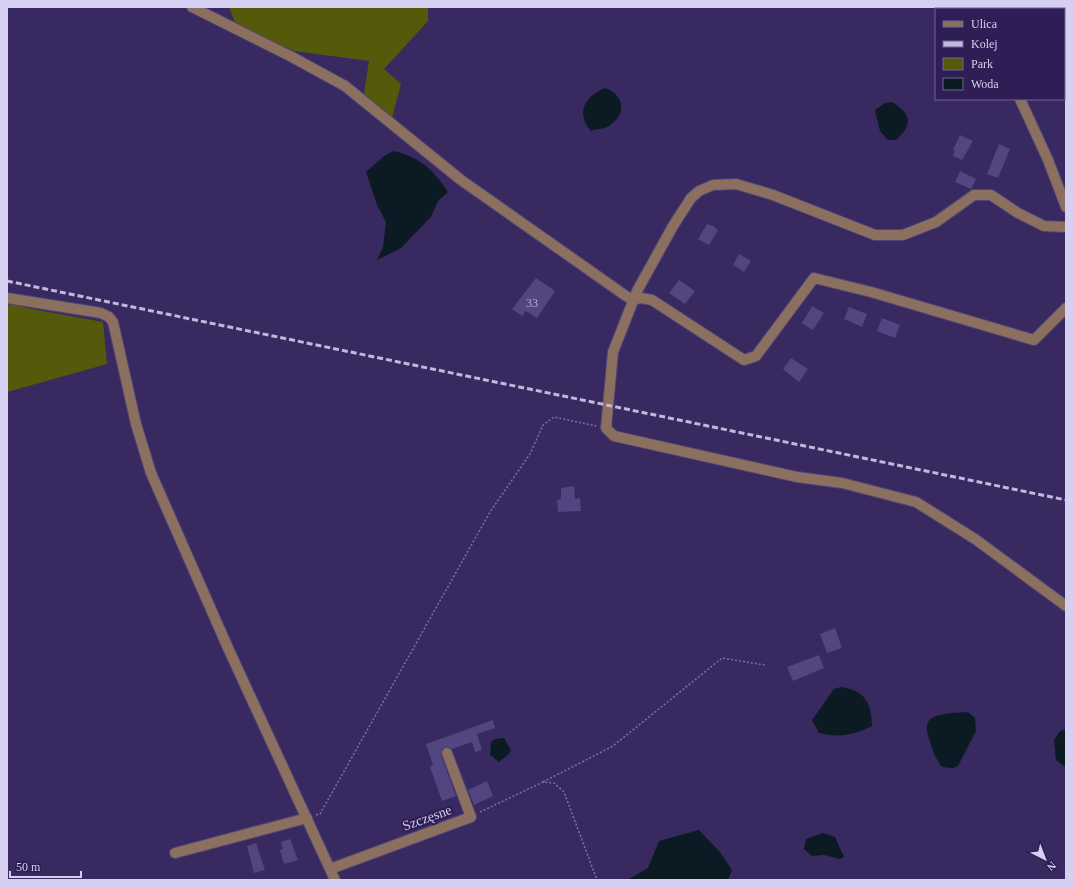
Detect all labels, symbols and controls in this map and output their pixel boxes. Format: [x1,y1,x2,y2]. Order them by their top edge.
legend [935,8,1065,100]
text: Ulica [971,17,998,31]
text: Kolej [971,37,998,51]
text: Park [971,57,993,71]
text: Woda [971,77,999,91]
house number: 33 [526,296,538,310]
street label: Szczęsne [400,802,454,834]
north arrow [1025,839,1065,879]
scale bar [10,853,81,879]
text: N [1045,859,1059,874]
text: 50 m [16,860,41,874]

